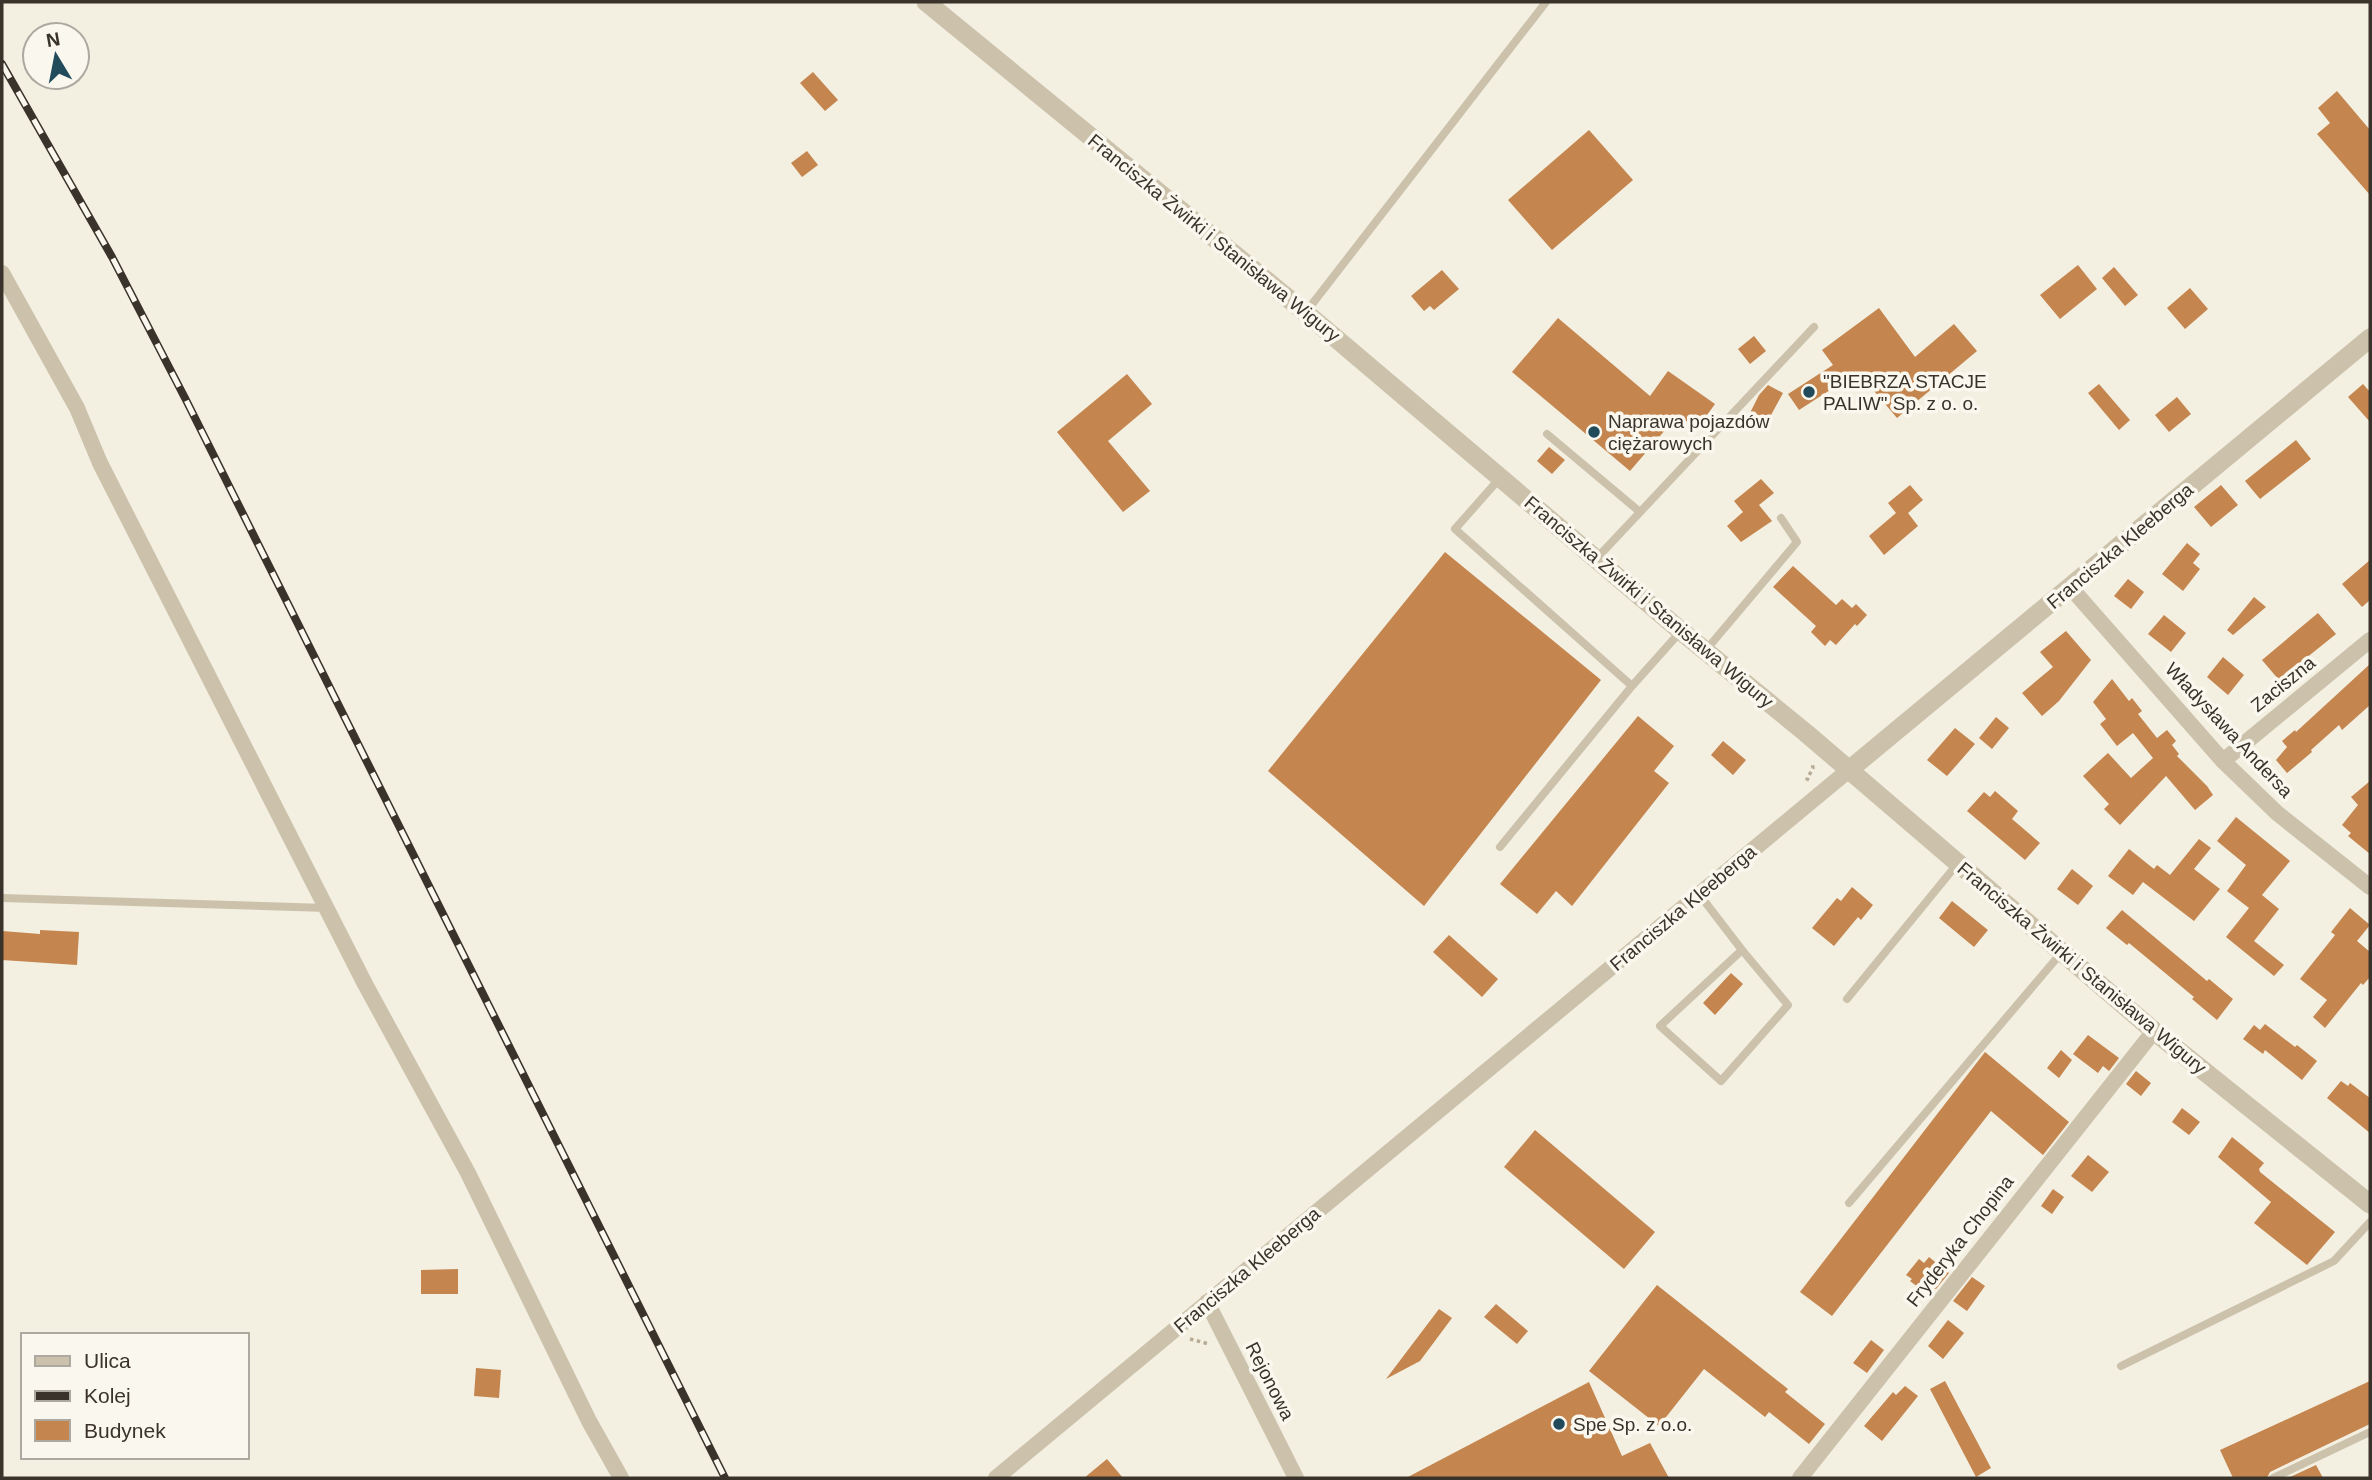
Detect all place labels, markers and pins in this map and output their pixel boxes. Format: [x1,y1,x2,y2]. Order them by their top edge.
place label: "BIEBRZA STACJE PALIW" Sp. z o. o. [1823,371,1987,414]
marker: "BIEBRZA STACJE PALIW" Sp. z o. o. [1801,384,1817,400]
place label: Naprawa pojazdów ciężarowych [1608,411,1770,454]
marker: Naprawa pojazdów ciężarowych [1586,424,1602,440]
place label: Spe Sp. z o.o. [1573,1414,1692,1435]
marker: Spe Sp. z o.o. [1551,1416,1567,1432]

